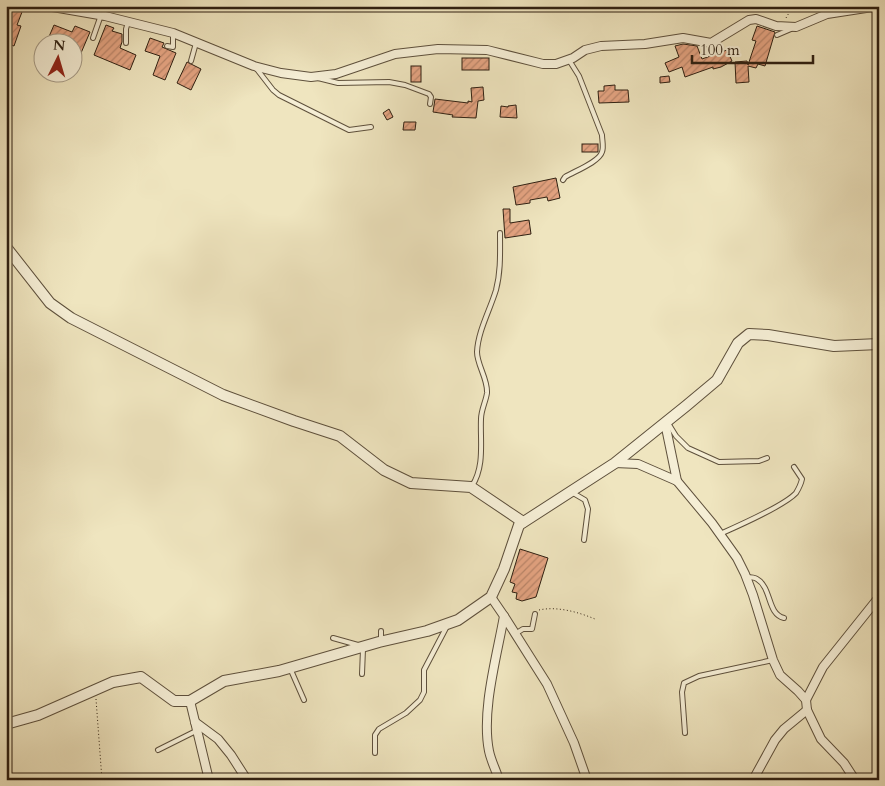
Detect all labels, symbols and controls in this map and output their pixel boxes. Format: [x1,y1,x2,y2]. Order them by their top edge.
north arrow [32,32,82,82]
scale bar [692,32,814,64]
text: N [52,36,66,56]
text: 100 m [700,40,740,60]

